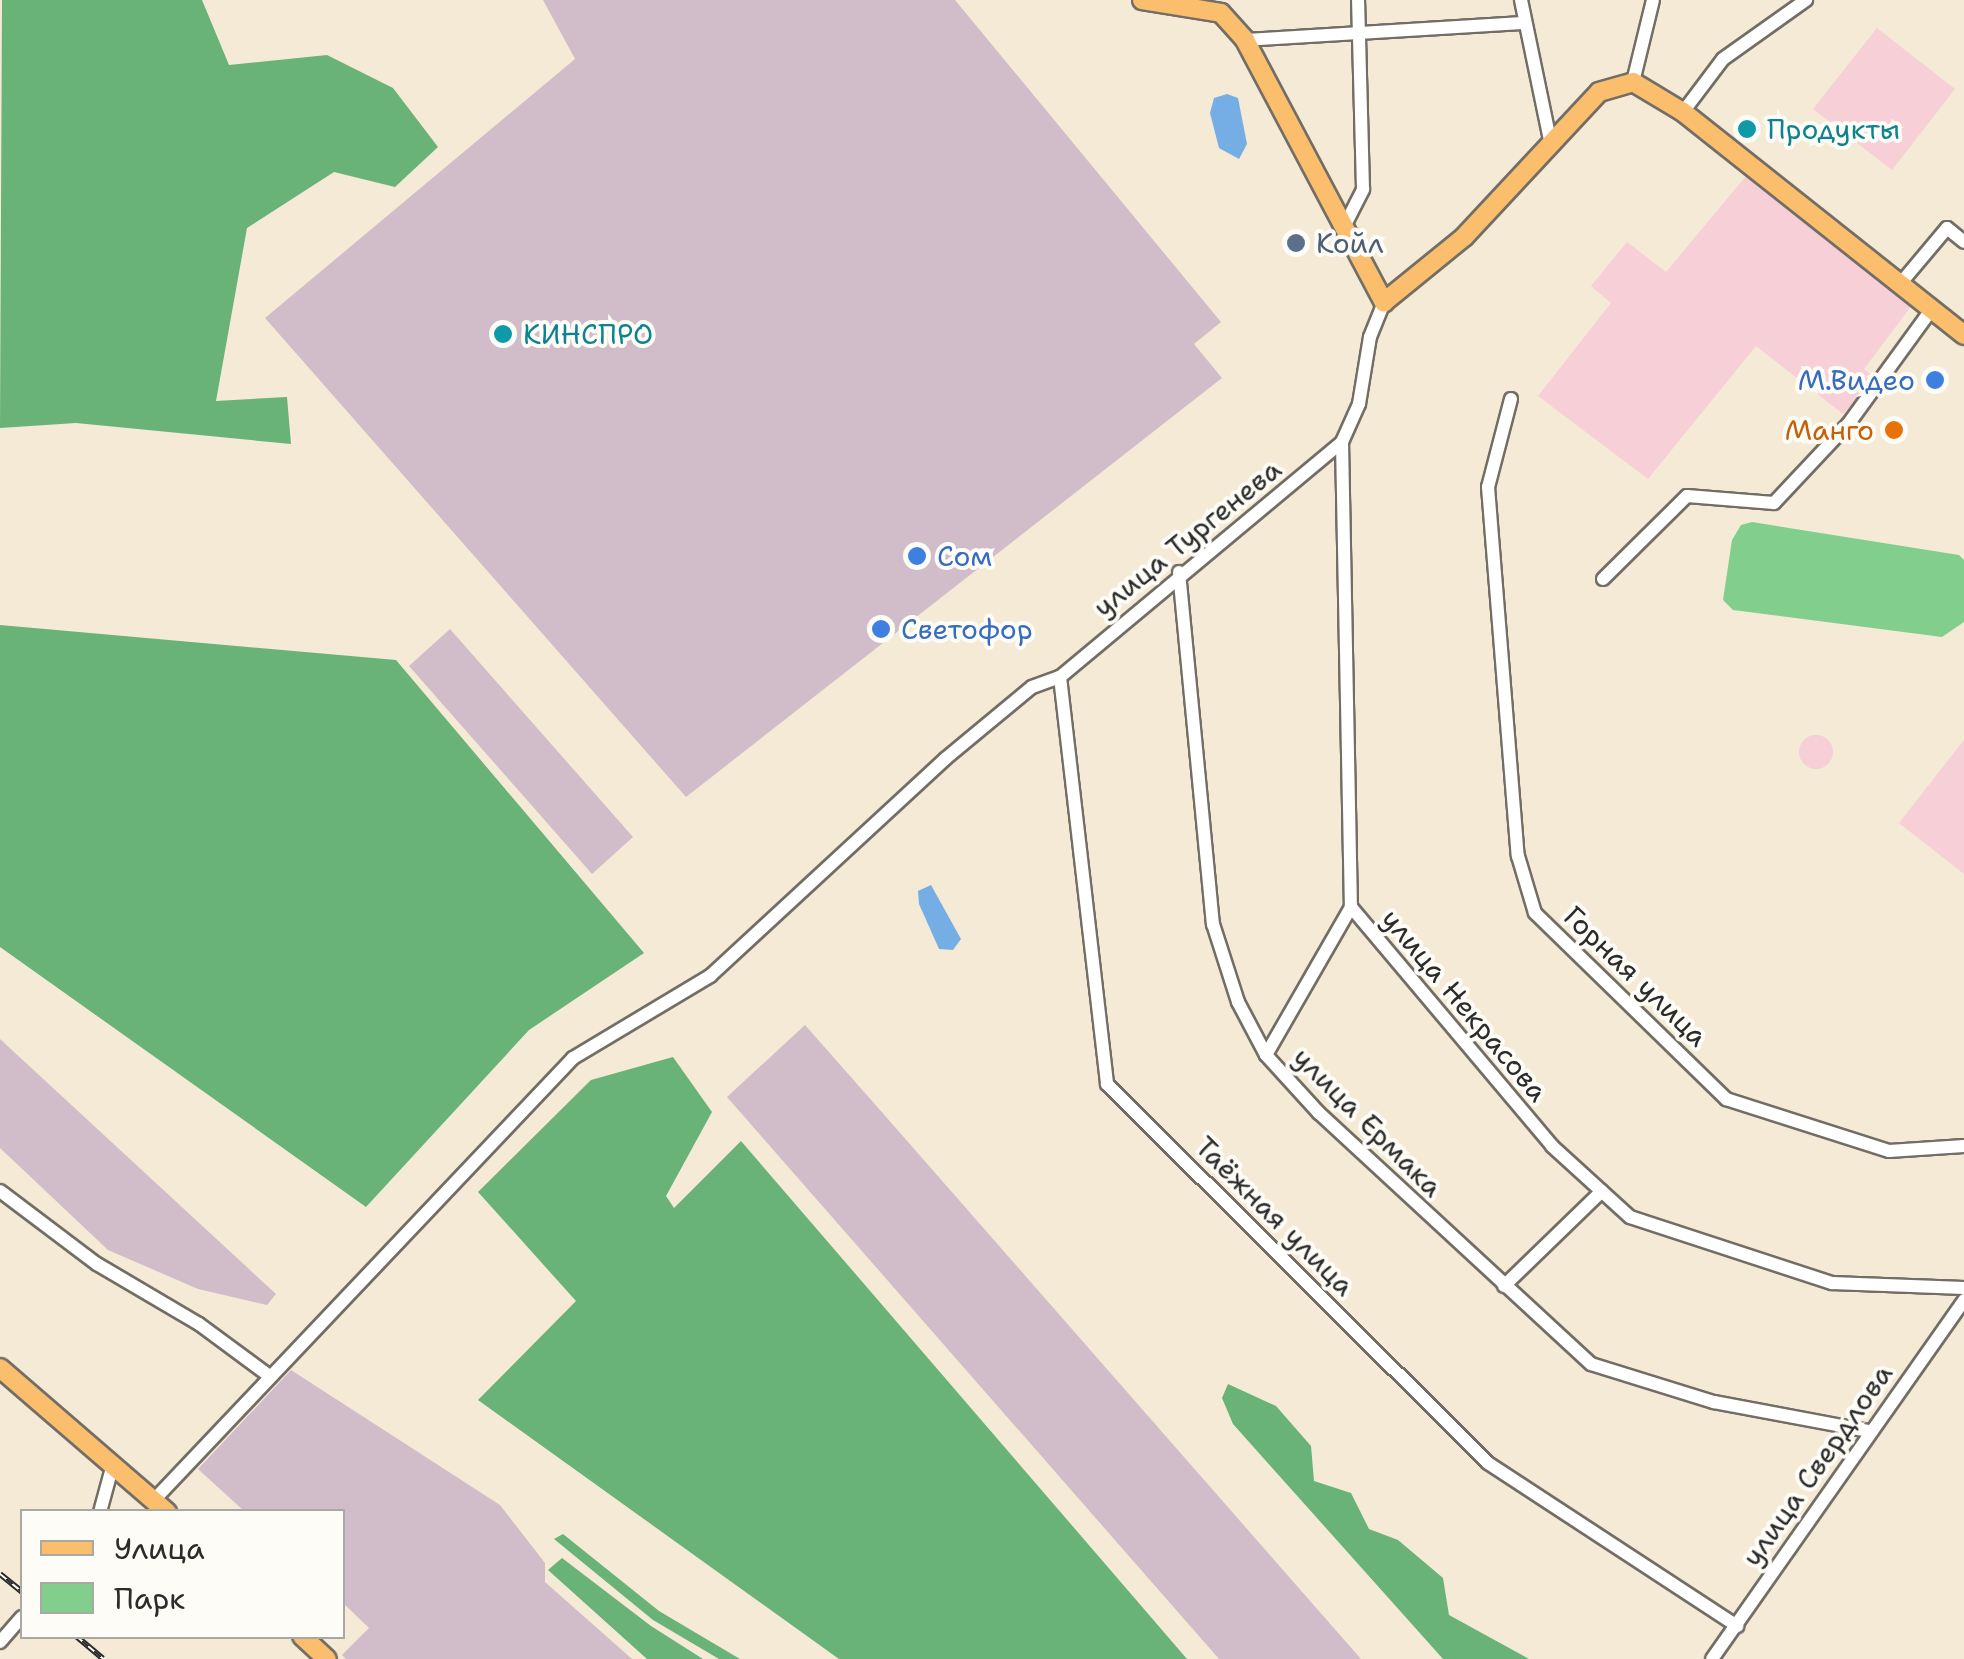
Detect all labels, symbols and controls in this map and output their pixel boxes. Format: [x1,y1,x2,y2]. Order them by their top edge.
place label: Продукты [1767,112,1900,146]
marker: Продукты [1736,118,1758,140]
place label: Койл [1316,226,1384,260]
marker: Койл [1285,232,1307,254]
place label: КИНСПРО [523,317,653,351]
marker: КИНСПРО [492,323,514,345]
place label: М.Видео [1798,363,1915,397]
marker: М.Видео [1924,369,1946,391]
place label: Манго [1785,413,1874,447]
marker: Манго [1883,419,1905,441]
street label: улица Тургенева [1086,452,1288,624]
place label: Сом [937,539,992,573]
marker: Сом [906,545,928,567]
place label: Светофор [901,612,1033,646]
marker: Светофор [870,618,892,640]
street label: Горная улица [1557,899,1715,1053]
street label: улица Некрасова [1375,902,1555,1108]
street label: улица Ермака [1286,1040,1450,1204]
street label: Таёжная улица [1188,1129,1362,1303]
street label: улица Свердлова [1735,1357,1899,1573]
legend [20,1509,345,1639]
text: Улица [114,1528,205,1569]
text: Парк [114,1578,185,1619]

